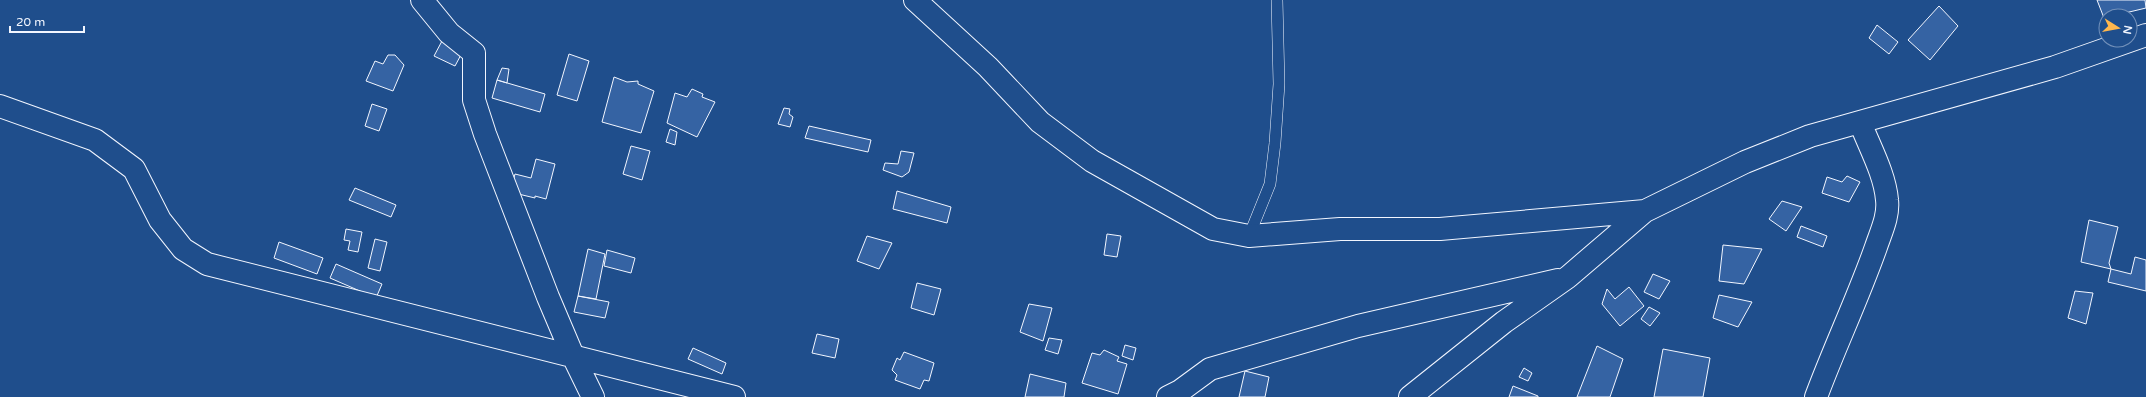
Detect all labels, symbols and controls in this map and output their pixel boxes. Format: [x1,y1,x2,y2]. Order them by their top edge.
scale bar [10,8,84,34]
north arrow [2098,8,2138,48]
text: 20 m [16,15,45,29]
text: N [2120,24,2135,35]

